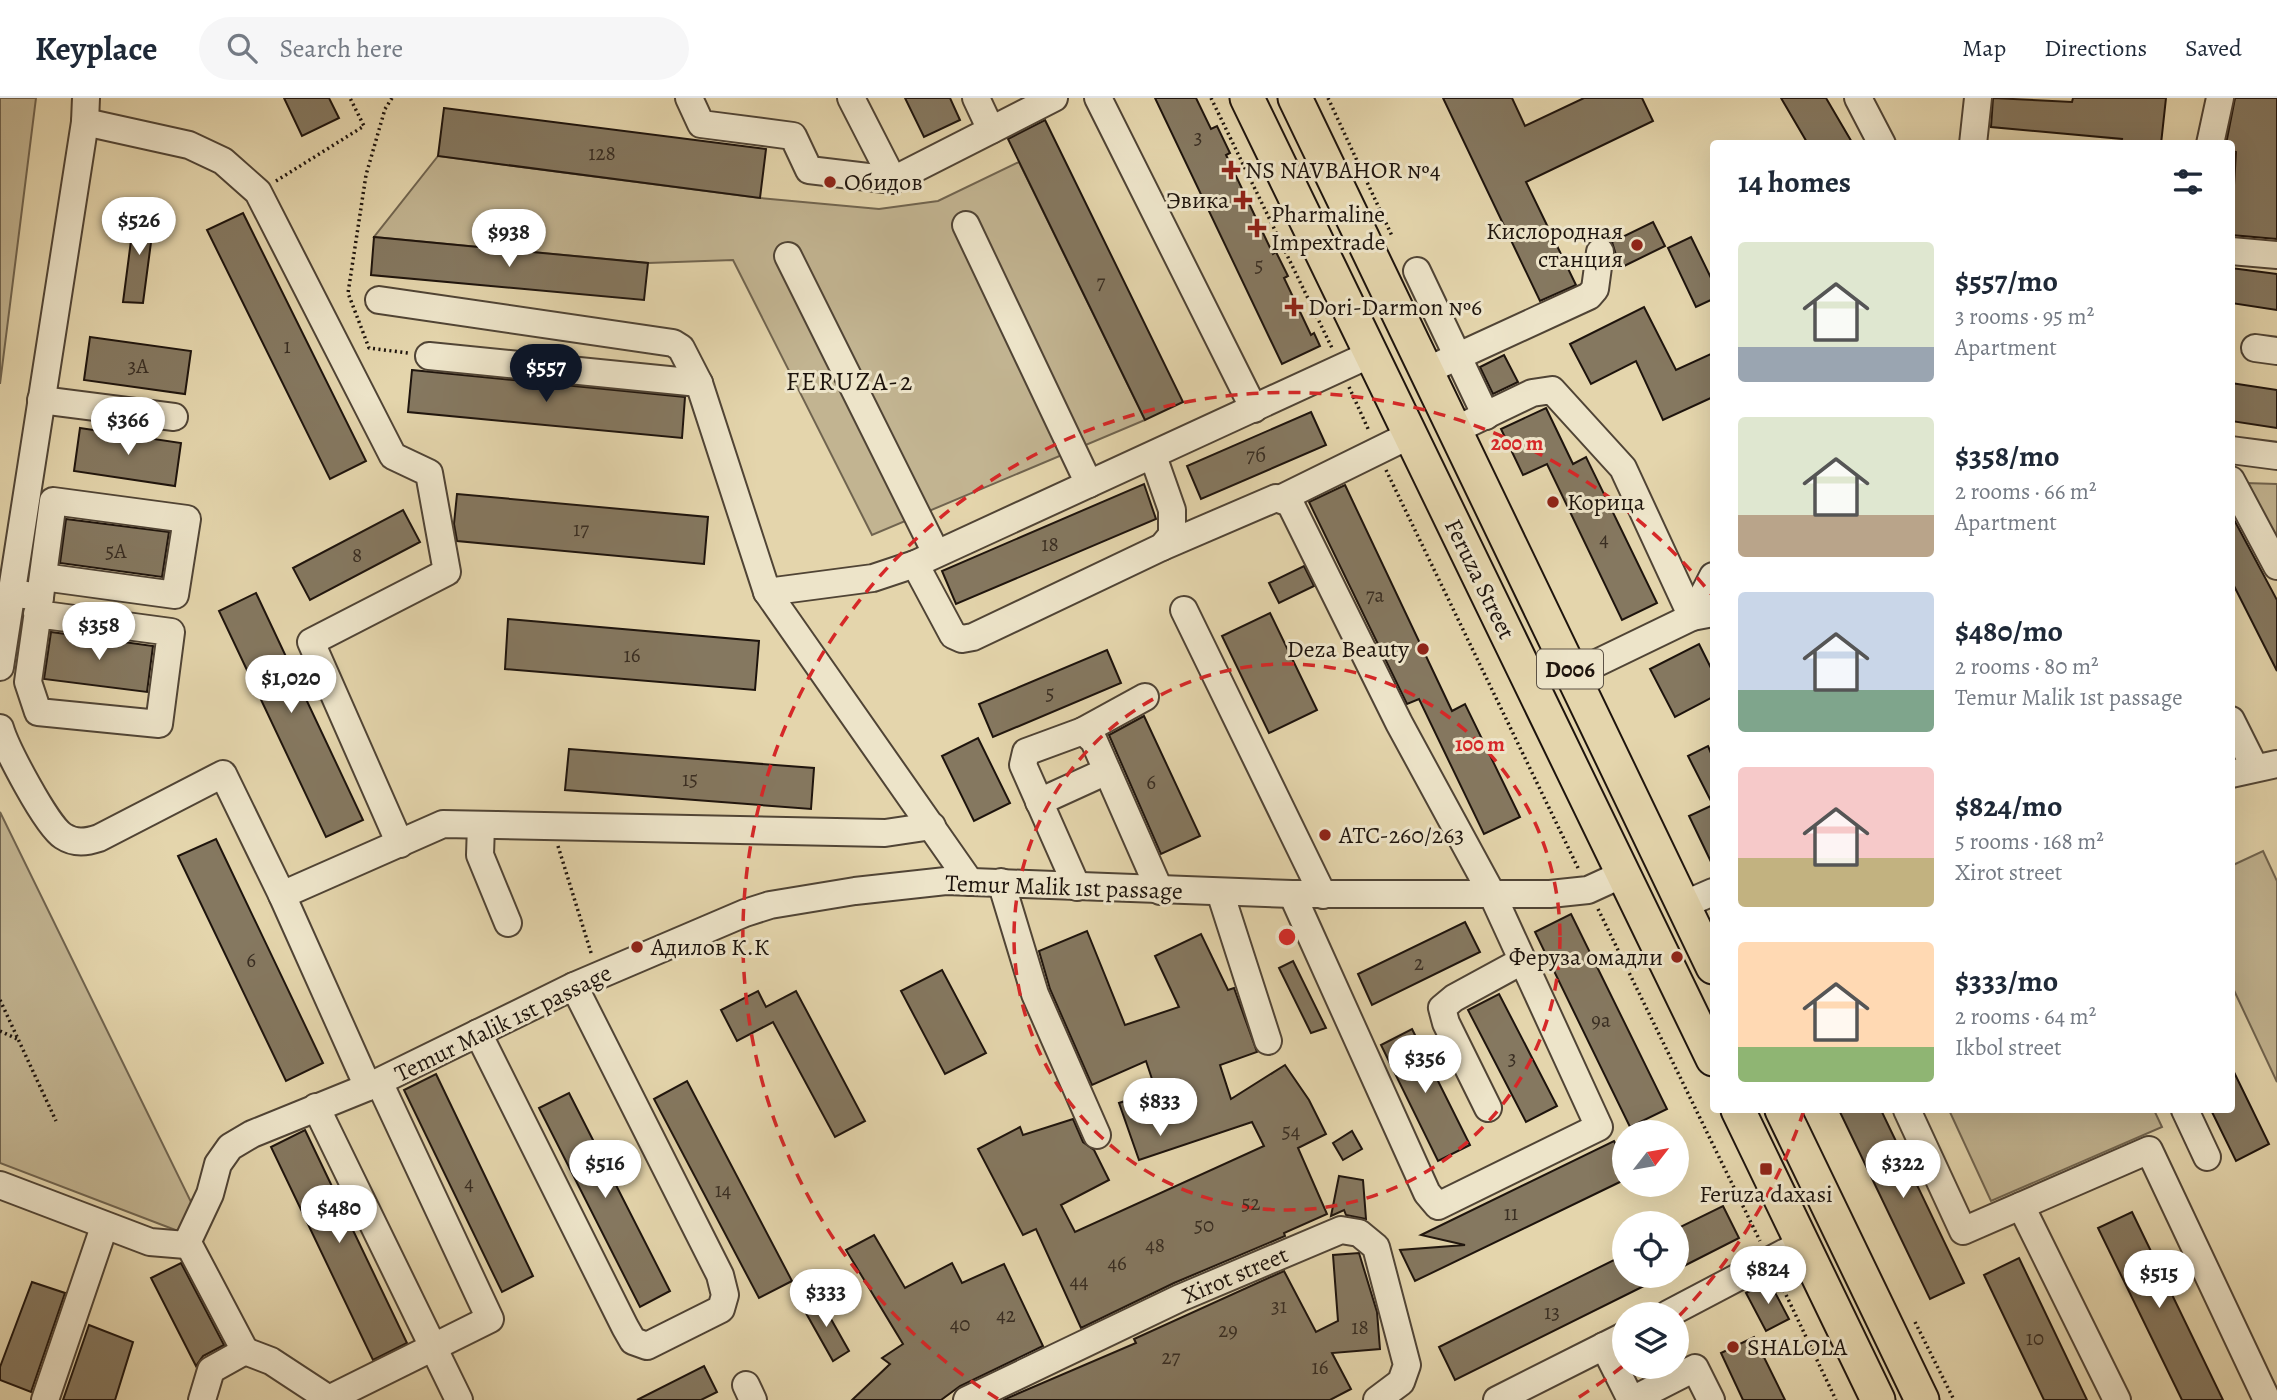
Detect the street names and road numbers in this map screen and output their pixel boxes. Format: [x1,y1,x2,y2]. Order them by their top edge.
street label: Feruza Street [1437,514,1523,645]
road number: D006 [1537,650,1603,688]
street label: Temur Malik 1st passage [945,867,1183,907]
street label: Temur Malik 1st passage [389,957,617,1089]
street label: Xirot street [1177,1238,1293,1312]

